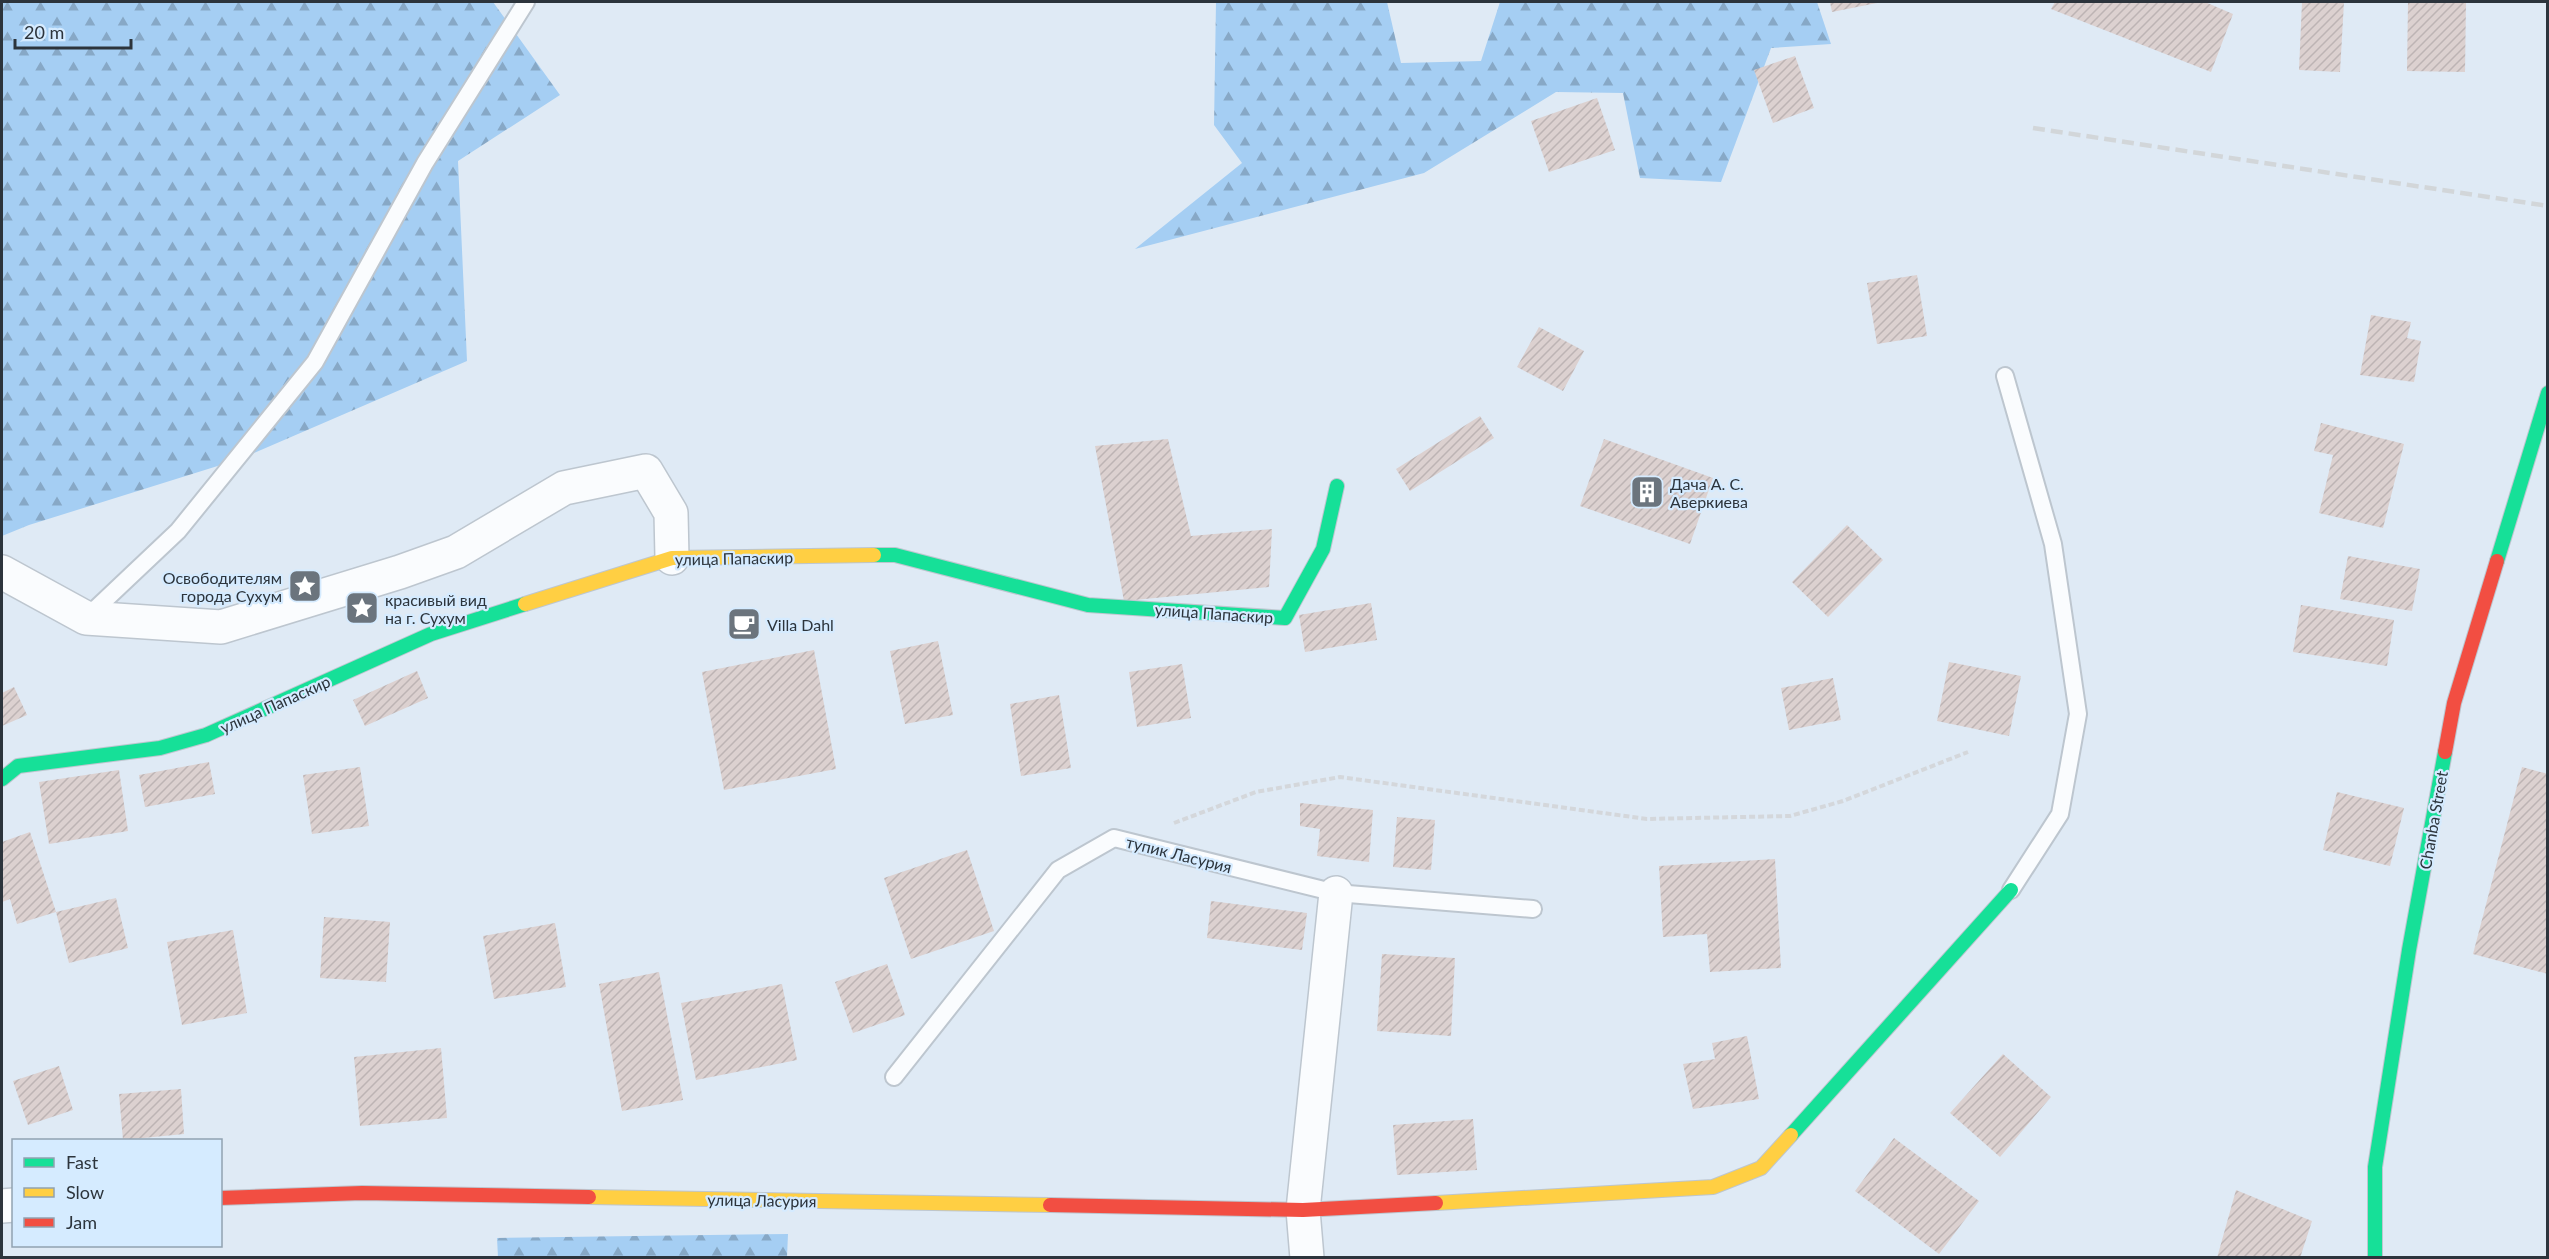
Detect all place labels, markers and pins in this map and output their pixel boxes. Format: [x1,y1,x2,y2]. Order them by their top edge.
building icon: Дача А. С. Аверкиева [1629,474,1665,510]
place label: Дача А. С. Аверкиева [1670,474,1748,511]
place label: Освободителям города Сухум [163,568,282,605]
place icon: Освободителям города Сухум [287,568,323,604]
place icon: красивый вид на г. Сухум [344,590,380,626]
place label: красивый вид на г. Сухум [385,590,487,627]
cafe icon: Villa Dahl [726,606,762,642]
place label: Villa Dahl [767,615,834,634]

